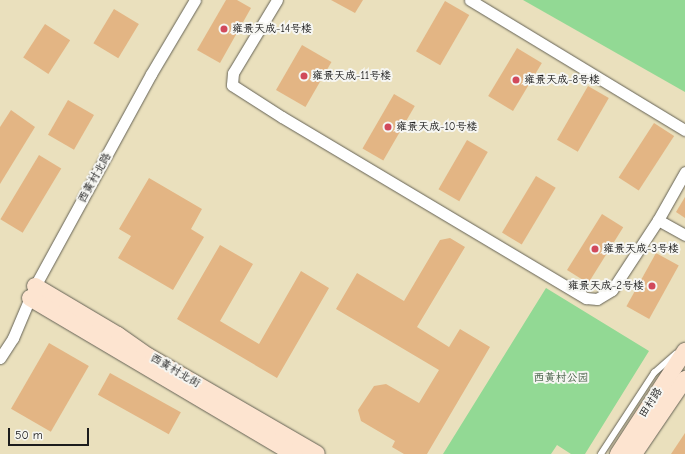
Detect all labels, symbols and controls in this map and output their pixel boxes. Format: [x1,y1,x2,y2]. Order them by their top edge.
place label: 雍景天成-14号楼 [232,22,312,36]
marker: 雍景天成-14号楼 [219,24,229,34]
place label: 雍景天成-11号楼 [312,69,391,83]
marker: 雍景天成-11号楼 [299,71,309,81]
place label: 雍景天成-8号楼 [524,73,600,87]
marker: 雍景天成-8号楼 [511,75,521,85]
place label: 雍景天成-10号楼 [396,120,477,134]
marker: 雍景天成-10号楼 [383,122,393,132]
street label: 西黄村北路 [76,151,114,205]
place label: 雍景天成-3号楼 [603,242,679,256]
marker: 雍景天成-3号楼 [590,244,600,254]
place label: 雍景天成-2号楼 [568,279,644,293]
marker: 雍景天成-2号楼 [647,281,657,291]
street label: 西黄村北街 [148,352,202,390]
park label: 西黄村公园 [534,371,588,385]
street label: 田村路 [636,386,666,420]
scale bar [10,420,91,446]
text: 50 m [15,428,43,442]

